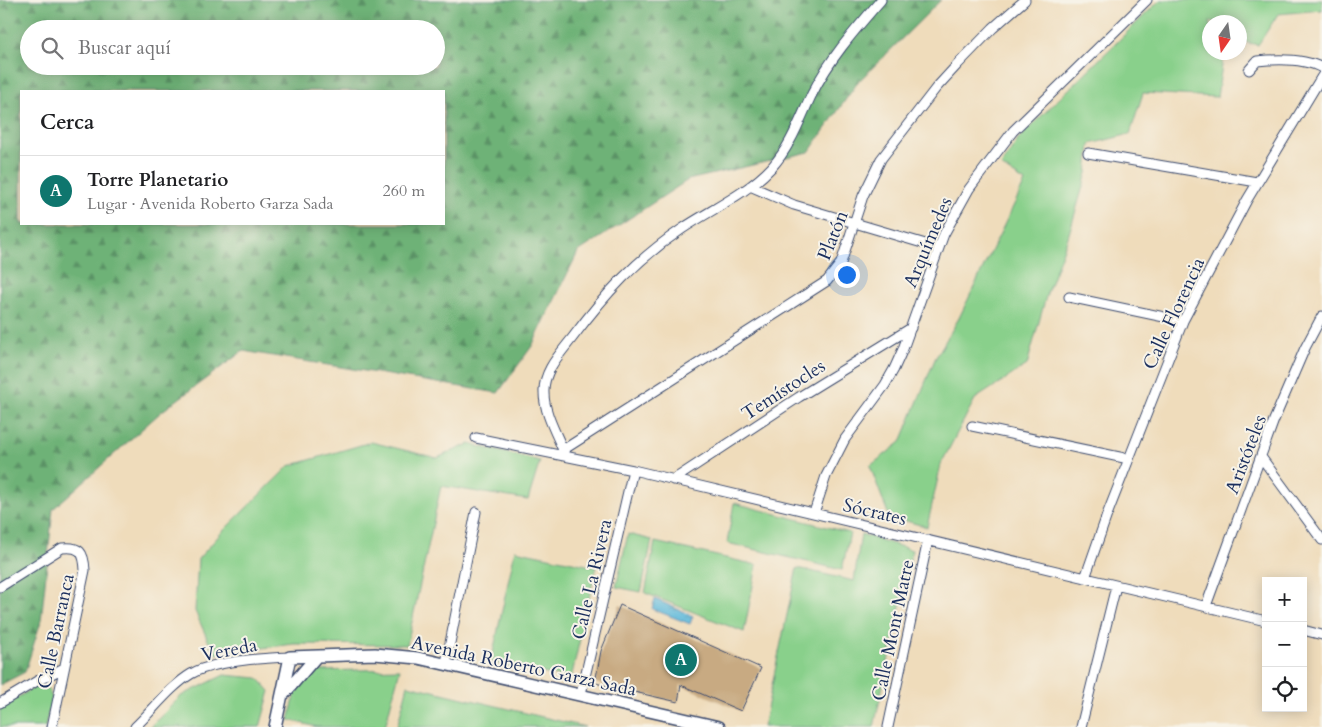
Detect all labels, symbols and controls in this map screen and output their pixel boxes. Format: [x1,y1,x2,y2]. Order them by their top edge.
north arrow [1202,15,1247,60]
search box [20,20,445,75]
icon: search [38,34,66,62]
text: Buscar aquí [78,35,171,61]
text: Cerca [40,108,94,137]
text: Torre Planetario [87,167,228,193]
text: A [50,180,62,202]
text: 260 m [383,180,425,202]
text: Lugar · Avenida Roberto Garza Sada [87,193,333,215]
street label: Arquímedes [897,193,959,292]
street label: Platón [811,207,855,264]
street label: Calle Florencia [1137,253,1211,374]
your location [834,262,860,288]
street label: Temístocles [737,353,831,427]
street label: Aristóteles [1219,411,1273,498]
street label: Sócrates [840,492,909,532]
street label: Calle La Rivera [565,516,618,642]
street label: Calle Mont Matre [865,557,921,703]
street label: Calle Barranca [31,571,81,691]
map controls [1262,577,1307,712]
button: + [1262,577,1307,622]
button: − [1262,622,1307,667]
street label: Avenida Roberto Garza Sada [409,629,639,703]
street label: Vereda [199,632,259,668]
pin: A [665,641,697,679]
button: locate [1262,667,1307,712]

